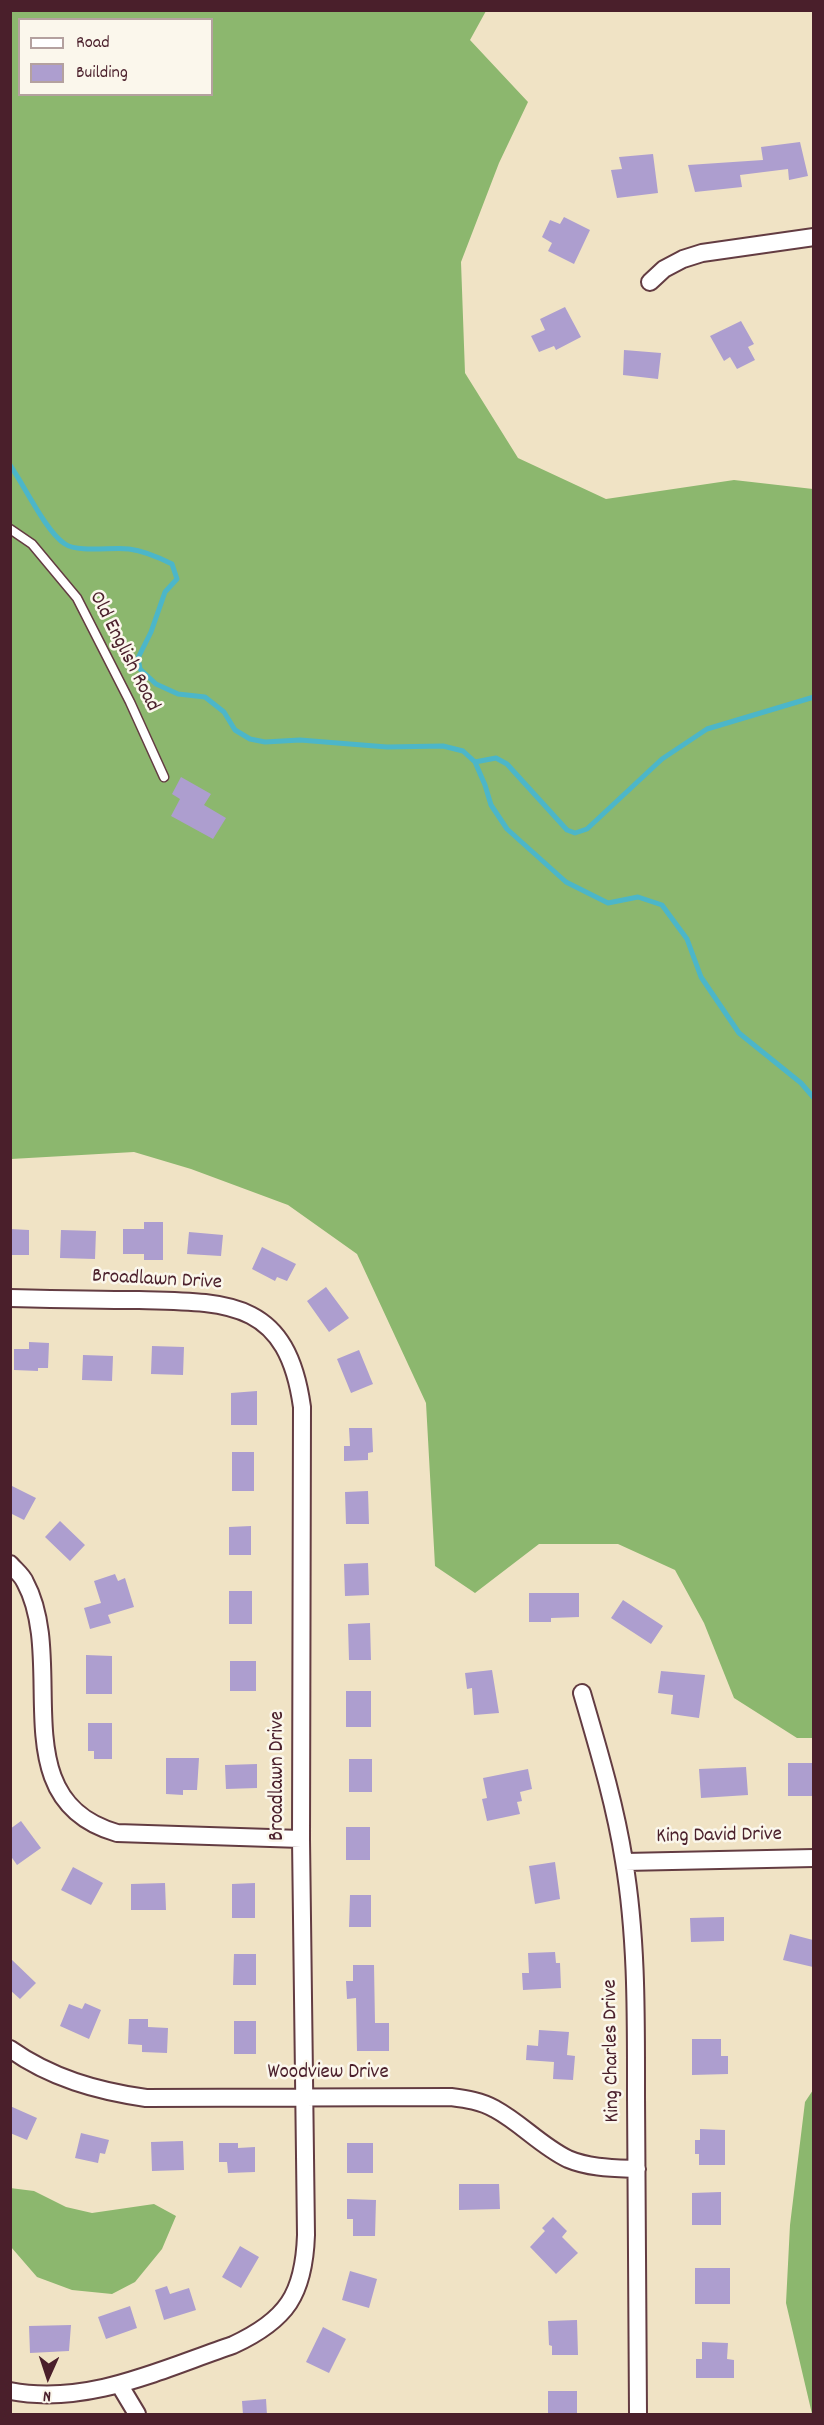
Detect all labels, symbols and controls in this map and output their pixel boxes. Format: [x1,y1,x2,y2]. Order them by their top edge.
legend [18,18,213,96]
text: Road [76,31,110,56]
text: Building [76,61,128,86]
street label: Old English Road [82,588,164,716]
street label: Broadlawn Drive [91,1265,223,1297]
street label: Broadlawn Drive [266,1711,292,1841]
street label: King David Drive [656,1823,782,1851]
street label: King Charles Drive [599,1979,627,2123]
street label: Woodview Drive [267,2061,389,2087]
north arrow [18,2347,78,2407]
text: N [42,2384,52,2407]

